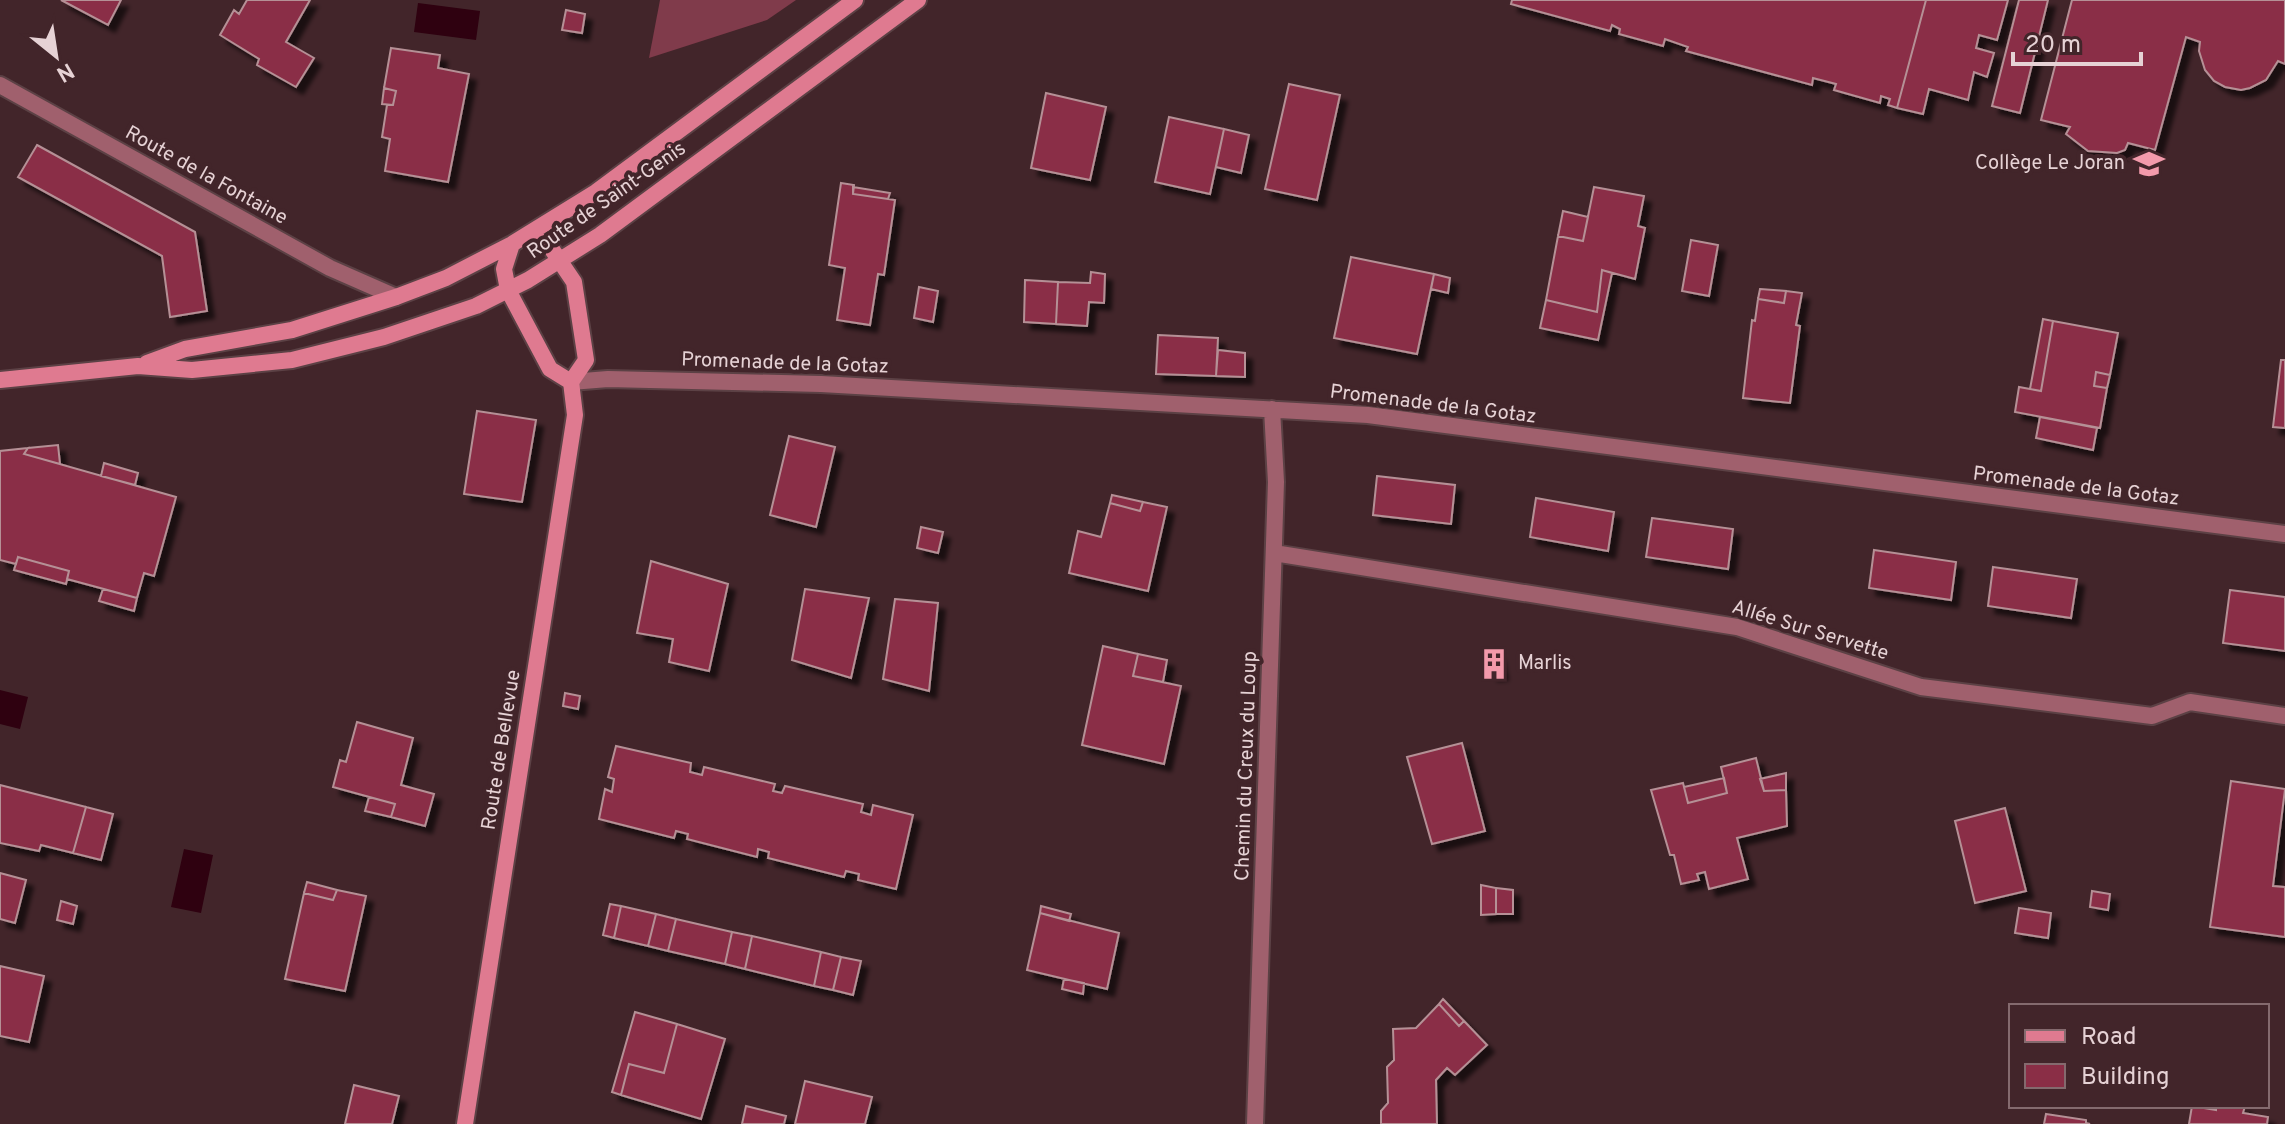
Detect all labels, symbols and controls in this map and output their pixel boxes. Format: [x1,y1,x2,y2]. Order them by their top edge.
north arrow [16,16,96,96]
scale bar [2013,16,2141,66]
text: 20 m [2025,31,2081,61]
text: N [51,56,78,87]
street label: Route de la Fontaine [120,120,292,232]
street label: Route de Saint-Genis [522,136,692,266]
school or university icon: Collège Le Joran [2132,147,2166,181]
place label: Collège Le Joran [1975,151,2125,177]
street label: Promenade de la Gotaz [681,347,889,381]
street label: Promenade de la Gotaz [1328,379,1538,431]
street label: Promenade de la Gotaz [1971,461,2181,513]
street label: Allée Sur Servette [1728,595,1892,667]
building icon: Marlis [1477,647,1511,681]
street label: Chemin du Creux du Loup [1230,650,1264,882]
place label: Marlis [1518,651,1572,677]
street label: Route de Bellevue [477,668,527,832]
legend [2009,1004,2269,1108]
text: Road [2081,1023,2137,1053]
text: Building [2081,1063,2170,1093]

